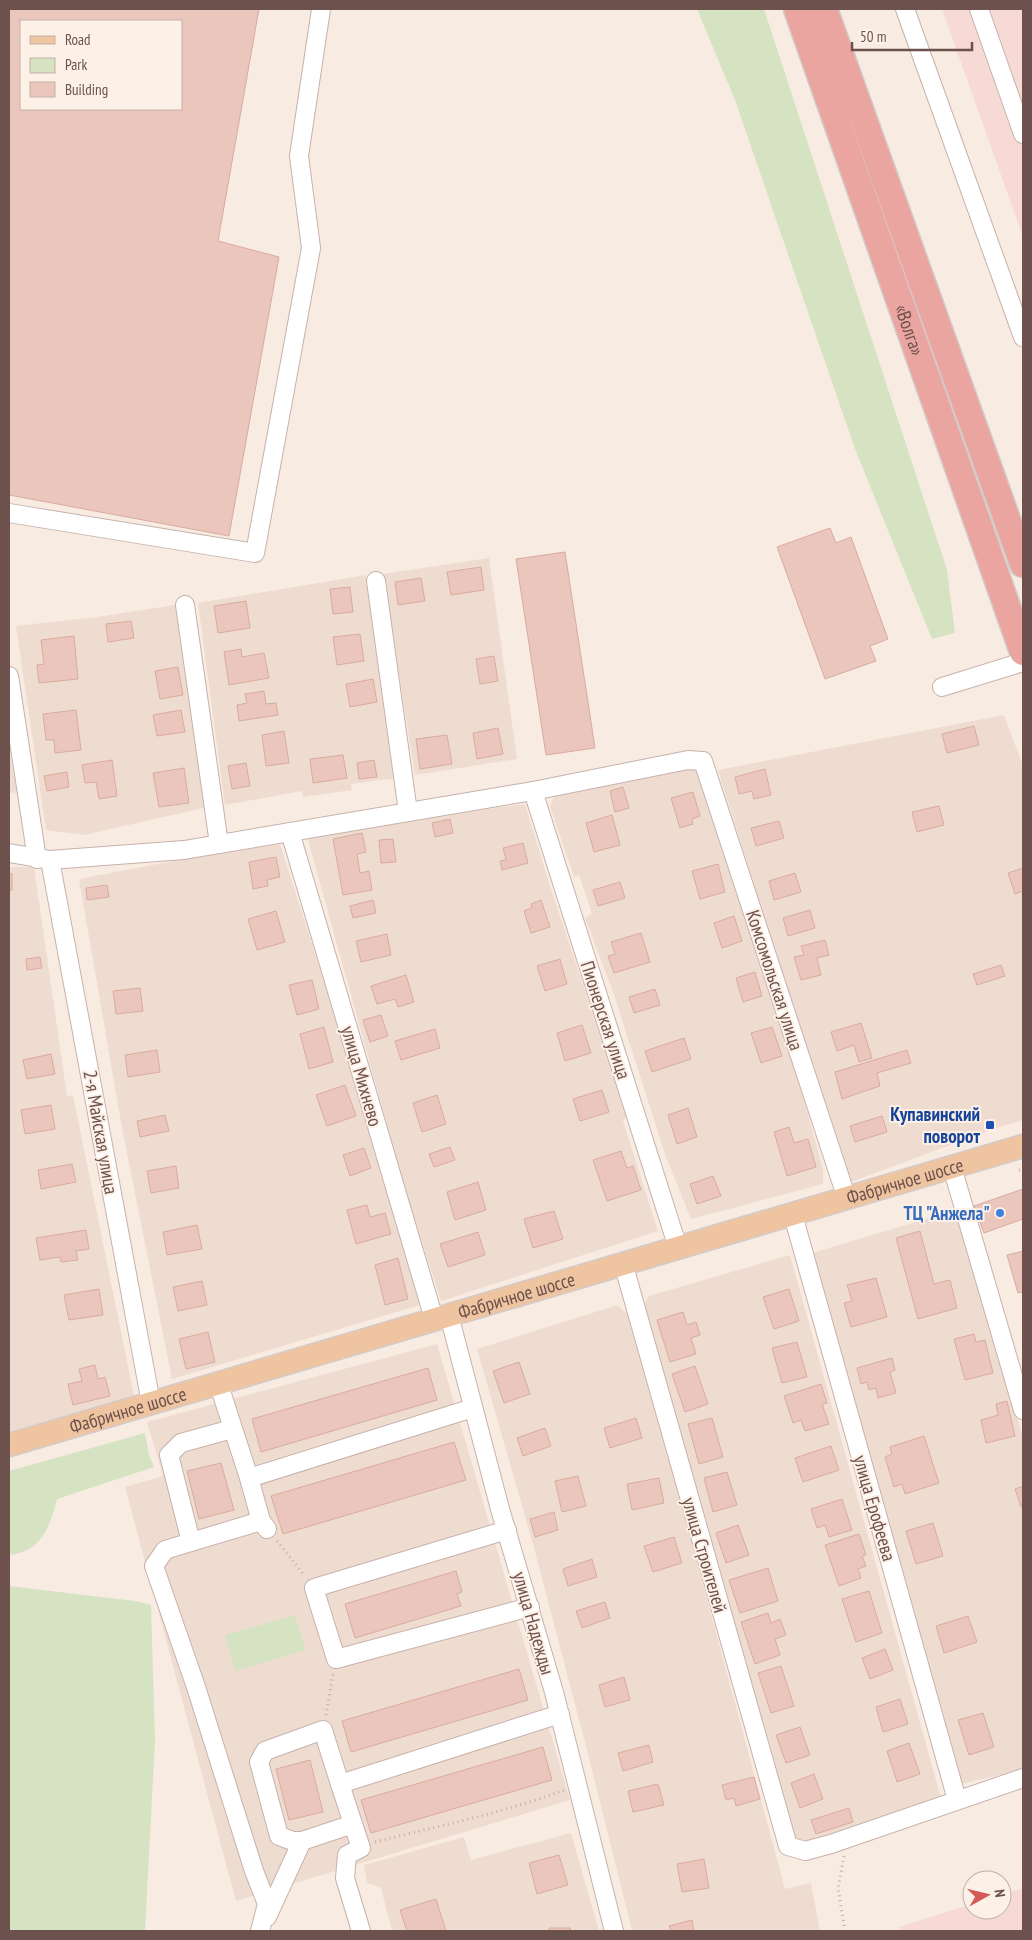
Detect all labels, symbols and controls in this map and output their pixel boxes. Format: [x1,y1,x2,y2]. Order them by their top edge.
legend [20,20,182,110]
scale bar [852,20,972,52]
text: 50 m [860,27,886,46]
text: Road [65,30,91,49]
text: Park [65,55,87,74]
text: Building [65,80,108,99]
street label: «Волга» [890,301,930,359]
street label: Комсомольская улица [741,907,809,1053]
street label: Пионерская улица [576,958,636,1082]
street label: улица Михнево [336,1023,388,1129]
street label: 2-я Майская улица [78,1068,124,1196]
place label: Купавинский поворот [890,1102,980,1148]
marker: Купавинский поворот [984,1119,996,1131]
street label: Фабричное шоссе [844,1152,966,1209]
place label: ТЦ "Анжела" [904,1201,990,1225]
marker: ТЦ "Анжела" [994,1207,1006,1219]
street label: Фабричное шоссе [455,1267,578,1324]
street label: Фабричное шоссе [67,1381,189,1438]
street label: улица Ерофеева [848,1452,902,1564]
street label: улица Строителей [677,1495,733,1615]
street label: улица Надежды [508,1569,560,1677]
north arrow [962,1870,1012,1920]
text: N [990,1888,1009,1898]

